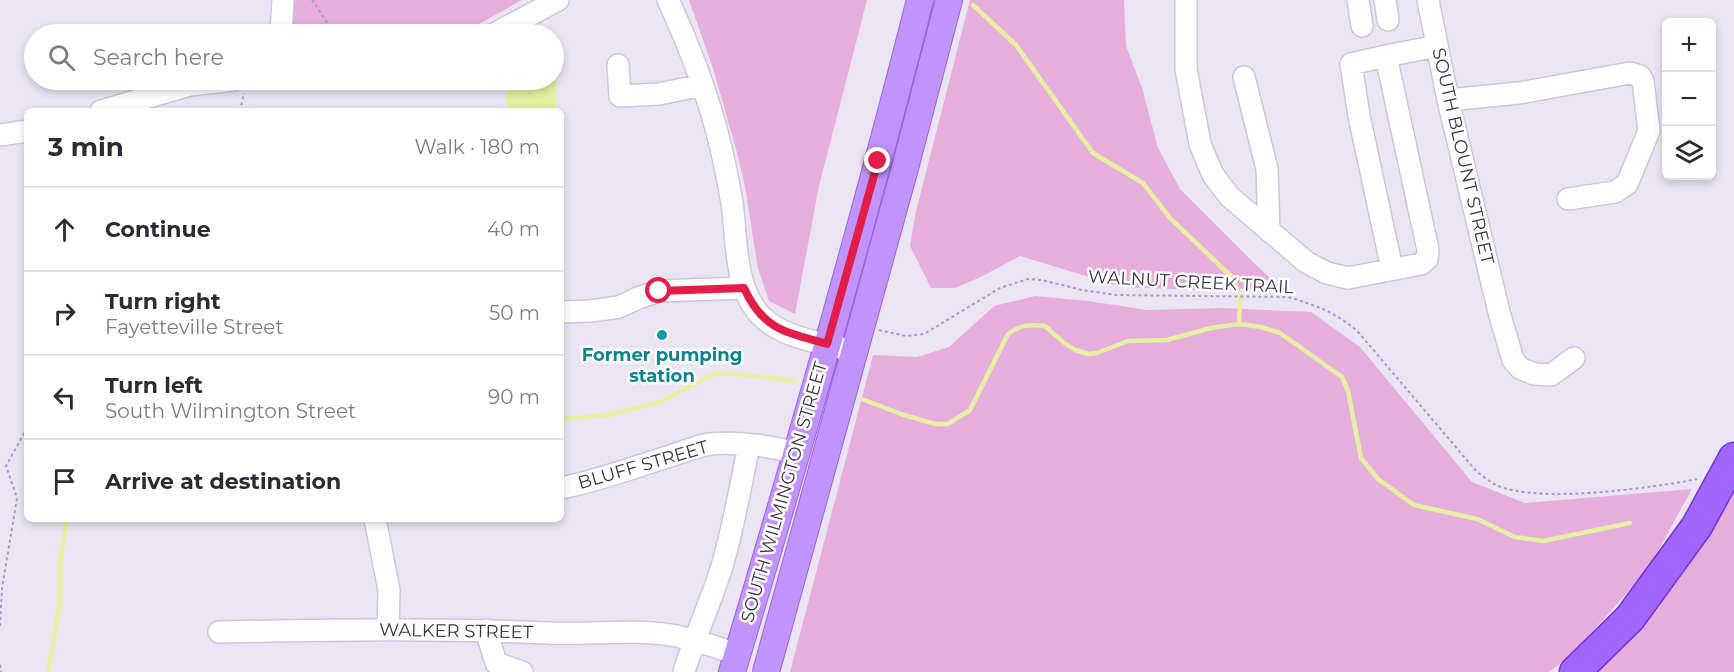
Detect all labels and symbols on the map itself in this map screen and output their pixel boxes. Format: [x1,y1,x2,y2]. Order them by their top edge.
street label: SOUTH BLOUNT STREET [1427,46,1499,267]
route end [864,147,890,173]
street label: WALNUT CREEK TRAIL [1087,266,1295,298]
route start [645,277,671,303]
marker: Former pumping station [655,328,669,342]
place label: Former pumping station [582,344,742,387]
street label: SOUTH WILMINGTON STREET [736,359,832,625]
street label: BLUFF STREET [575,436,711,494]
street label: WALKER STREET [379,619,534,643]

